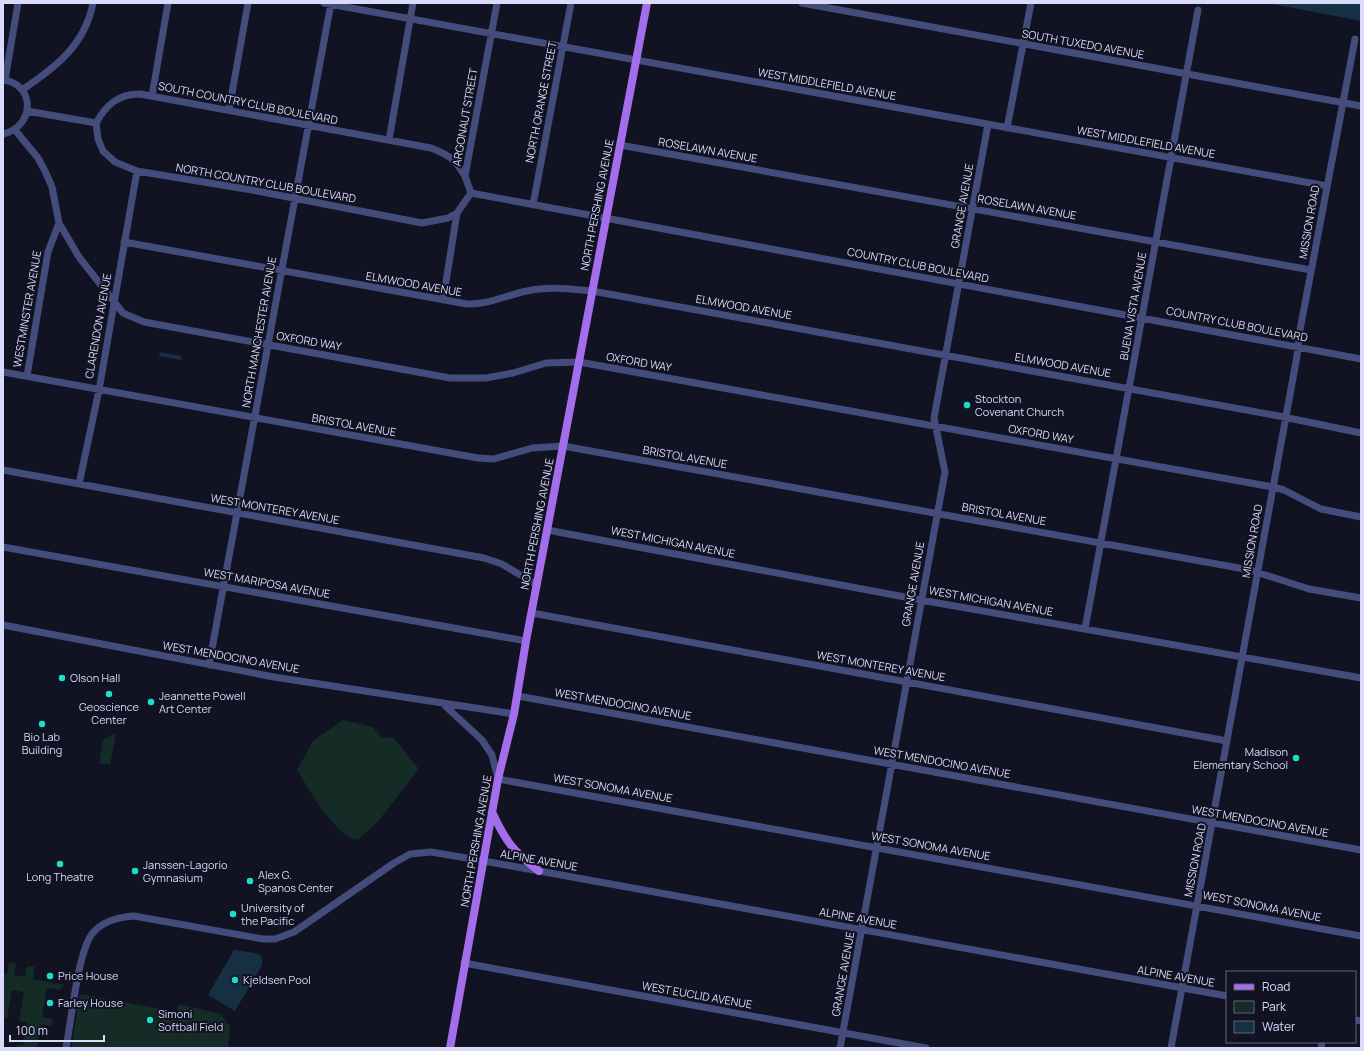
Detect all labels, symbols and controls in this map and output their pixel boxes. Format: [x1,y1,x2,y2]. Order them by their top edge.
street label: SOUTH TUXEDO AVENUE [1021,25,1146,62]
street label: NORTH ORANGE STREET [521,39,560,164]
street label: WEST MIDDLEFIELD AVENUE [757,64,897,103]
street label: ARGONAUT STREET [448,66,481,167]
street label: SOUTH COUNTRY CLUB BOULEVARD [157,78,339,127]
street label: WEST MIDDLEFIELD AVENUE [1076,122,1216,161]
street label: ROSELAWN AVENUE [657,133,759,166]
street label: NORTH PERSHING AVENUE [576,138,617,272]
street label: NORTH COUNTRY CLUB BOULEVARD [175,159,357,206]
street label: GRANGE AVENUE [947,162,976,250]
street label: MISSION ROAD [1295,184,1322,260]
street label: ROSELAWN AVENUE [976,190,1078,223]
street label: COUNTRY CLUB BOULEVARD [846,243,990,286]
street label: WESTMINSTER AVENUE [9,249,44,368]
street label: BUENA VISTA AVENUE [1116,251,1149,361]
street label: NORTH MANCHESTER AVENUE [238,255,279,409]
street label: ELMWOOD AVENUE [365,268,463,299]
street label: CLARENDON AVENUE [81,272,114,380]
street label: ELMWOOD AVENUE [695,291,793,322]
street label: COUNTRY CLUB BOULEVARD [1165,302,1309,345]
street label: OXFORD WAY [275,327,344,354]
street label: OXFORD WAY [605,348,674,375]
street label: ELMWOOD AVENUE [1014,349,1112,380]
place label: Stockton Covenant Church [975,391,1064,419]
marker: Stockton Covenant Church [962,400,972,410]
street label: BRISTOL AVENUE [311,410,397,439]
street label: OXFORD WAY [1007,420,1076,447]
street label: BRISTOL AVENUE [642,442,728,471]
street label: NORTH PERSHING AVENUE [516,457,557,591]
street label: WEST MONTEREY AVENUE [209,490,341,527]
street label: BRISTOL AVENUE [961,499,1047,528]
street label: MISSION ROAD [1238,503,1265,579]
street label: WEST MICHIGAN AVENUE [610,522,736,561]
street label: GRANGE AVENUE [898,540,927,628]
street label: WEST MARIPOSA AVENUE [203,564,332,601]
street label: WEST MICHIGAN AVENUE [928,582,1055,619]
street label: WEST MENDOCINO AVENUE [162,637,301,676]
street label: WEST MONTEREY AVENUE [815,647,947,684]
place label: Olson Hall [70,670,120,685]
marker: Olson Hall [57,673,67,683]
street label: WEST MENDOCINO AVENUE [554,684,693,723]
place label: Jeannette Powell Art Center [159,688,245,716]
marker: Geoscience Center [104,689,114,699]
marker: Jeannette Powell Art Center [146,697,156,707]
place label: Geoscience Center [79,699,140,727]
marker: Bio Lab Building [37,719,47,729]
place label: Bio Lab Building [22,729,62,757]
street label: WEST MENDOCINO AVENUE [873,742,1012,781]
place label: Madison Elementary School [1193,744,1288,772]
marker: Madison Elementary School [1291,753,1301,763]
street label: WEST SONOMA AVENUE [552,770,674,805]
street label: NORTH PERSHING AVENUE [457,774,494,908]
street label: WEST MENDOCINO AVENUE [1191,801,1330,840]
street label: MISSION ROAD [1180,822,1209,898]
street label: WEST SONOMA AVENUE [870,828,992,863]
street label: ALPINE AVENUE [499,845,579,874]
place label: Janssen-Lagorio Gymnasium [143,857,228,885]
marker: Long Theatre [55,859,65,869]
marker: Janssen-Lagorio Gymnasium [130,866,140,876]
place label: Alex G. Spanos Center [258,867,334,895]
place label: Long Theatre [26,869,94,884]
marker: Alex G. Spanos Center [245,876,255,886]
street label: WEST SONOMA AVENUE [1201,887,1323,924]
place label: University of the Pacific [241,900,304,928]
street label: ALPINE AVENUE [818,903,898,932]
marker: University of the Pacific [228,909,238,919]
street label: GRANGE AVENUE [828,930,857,1018]
street label: ALPINE AVENUE [1136,961,1216,990]
place label: Price House [58,968,119,983]
marker: Price House [45,971,55,981]
legend [1226,971,1356,1043]
place label: Kjeldsen Pool [243,972,311,987]
marker: Kjeldsen Pool [230,975,240,985]
street label: WEST EUCLID AVENUE [641,977,753,1012]
text: Road [1262,978,1290,995]
place label: Farley House [58,995,124,1010]
marker: Farley House [45,998,55,1008]
text: Park [1262,998,1287,1015]
place label: Simoni Softball Field [158,1006,223,1034]
marker: Simoni Softball Field [145,1015,155,1025]
scale bar [10,1017,104,1043]
text: Water [1262,1018,1296,1035]
text: 100 m [16,1022,48,1039]

